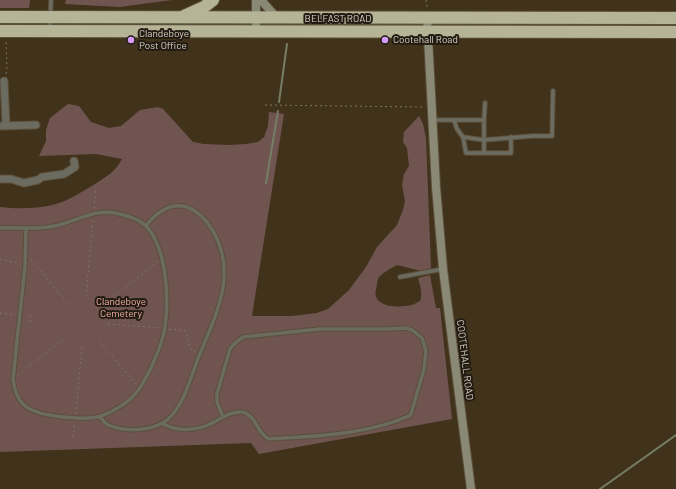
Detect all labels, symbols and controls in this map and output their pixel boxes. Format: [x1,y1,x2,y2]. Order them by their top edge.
street label: BELFAST ROAD [305,13,371,25]
place label: Clandeboye Post Office [139,28,189,52]
place label: Cootehall Road [393,34,458,46]
marker: Clandeboye Post Office [126,35,136,45]
marker: Cootehall Road [380,35,390,45]
park label: Clandeboye Cemetery [96,296,146,320]
street label: COOTEHALL ROAD [454,319,476,401]

